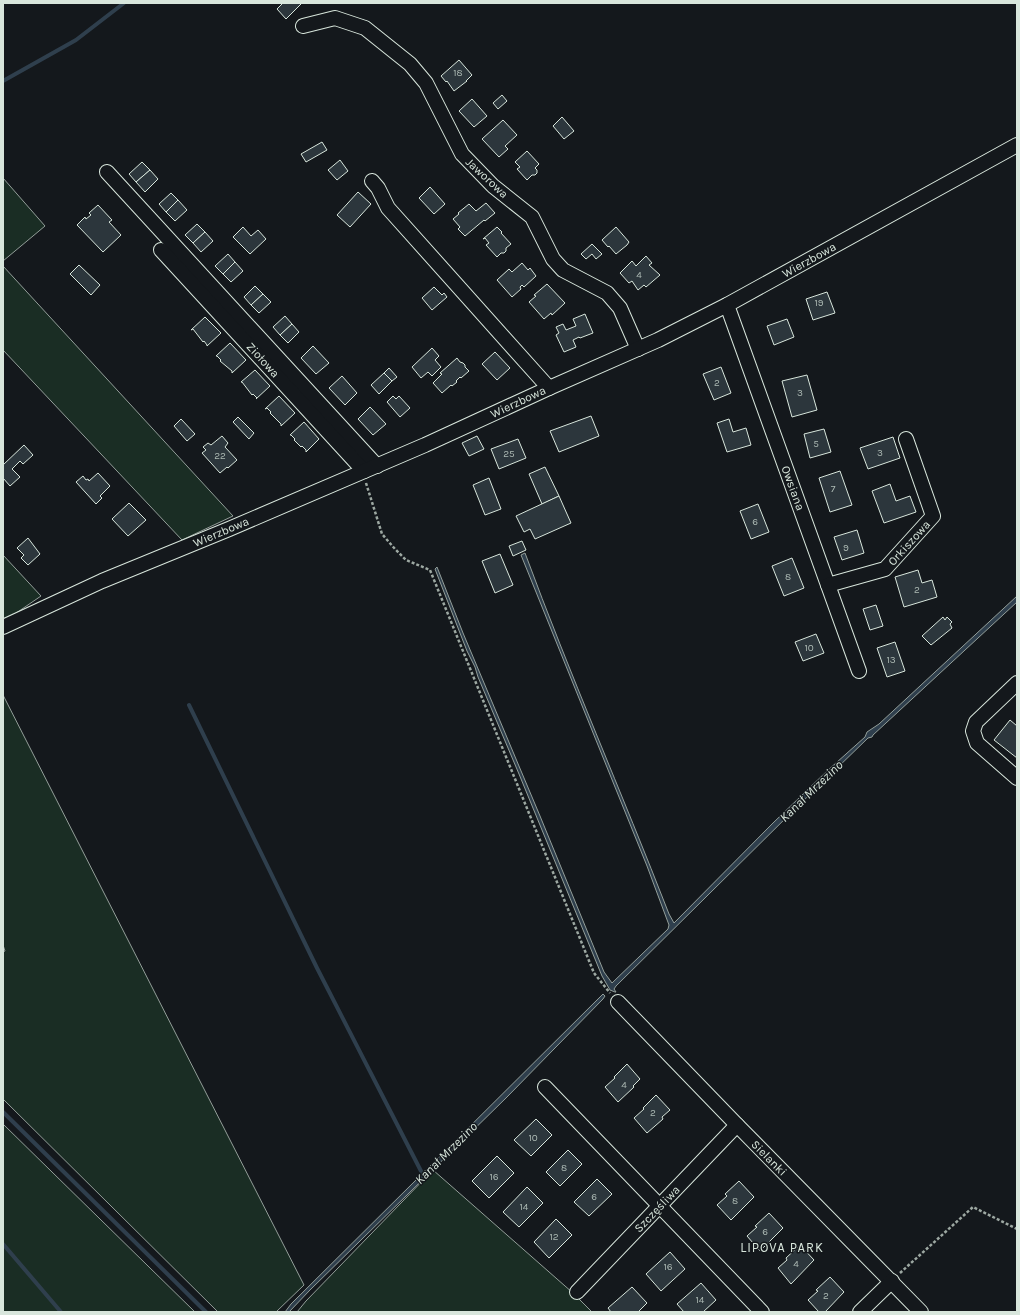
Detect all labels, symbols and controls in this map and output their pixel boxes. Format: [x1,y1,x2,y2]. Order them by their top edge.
house number: 18 [453,67,463,79]
street label: Jaworowa [463,155,511,201]
street label: Wierzbowa [780,239,838,281]
house number: 4 [636,269,642,281]
house number: 19 [814,297,824,309]
street label: Ziołowa [244,340,282,380]
house number: 2 [714,377,720,389]
street label: Wierzbowa [488,383,548,421]
house number: 3 [797,387,803,399]
house number: 5 [813,438,819,450]
house number: 3 [877,447,883,459]
house number: 25 [503,448,515,460]
house number: 22 [214,450,226,462]
street label: Owsiana [778,464,808,512]
house number: 7 [831,483,836,495]
street label: Wierzbowa [191,514,251,550]
house number: 6 [752,516,758,528]
street label: Orkiszowa [885,517,933,569]
house number: 9 [843,542,849,554]
house number: 8 [785,571,791,583]
house number: 2 [914,584,920,596]
house number: 10 [804,642,814,654]
house number: 13 [886,654,896,666]
water label: Kanał Mrzezino [776,757,846,825]
house number: 4 [621,1079,627,1091]
house number: 2 [650,1107,656,1119]
water label: Kanał Mrzezino [412,1118,481,1187]
house number: 10 [528,1132,538,1144]
street label: Sielanki [748,1137,790,1179]
house number: 8 [561,1162,567,1174]
house number: 16 [489,1171,499,1183]
street label: Szczęśliwa [631,1183,683,1235]
house number: 6 [591,1191,597,1203]
house number: 8 [732,1195,738,1207]
house number: 14 [520,1201,529,1213]
house number: 6 [762,1226,768,1238]
house number: 12 [549,1231,559,1243]
district label: LIPOVA PARK [740,1240,824,1255]
house number: 4 [793,1258,799,1270]
house number: 16 [663,1261,673,1273]
house number: 2 [823,1290,829,1302]
house number: 14 [696,1294,705,1306]

